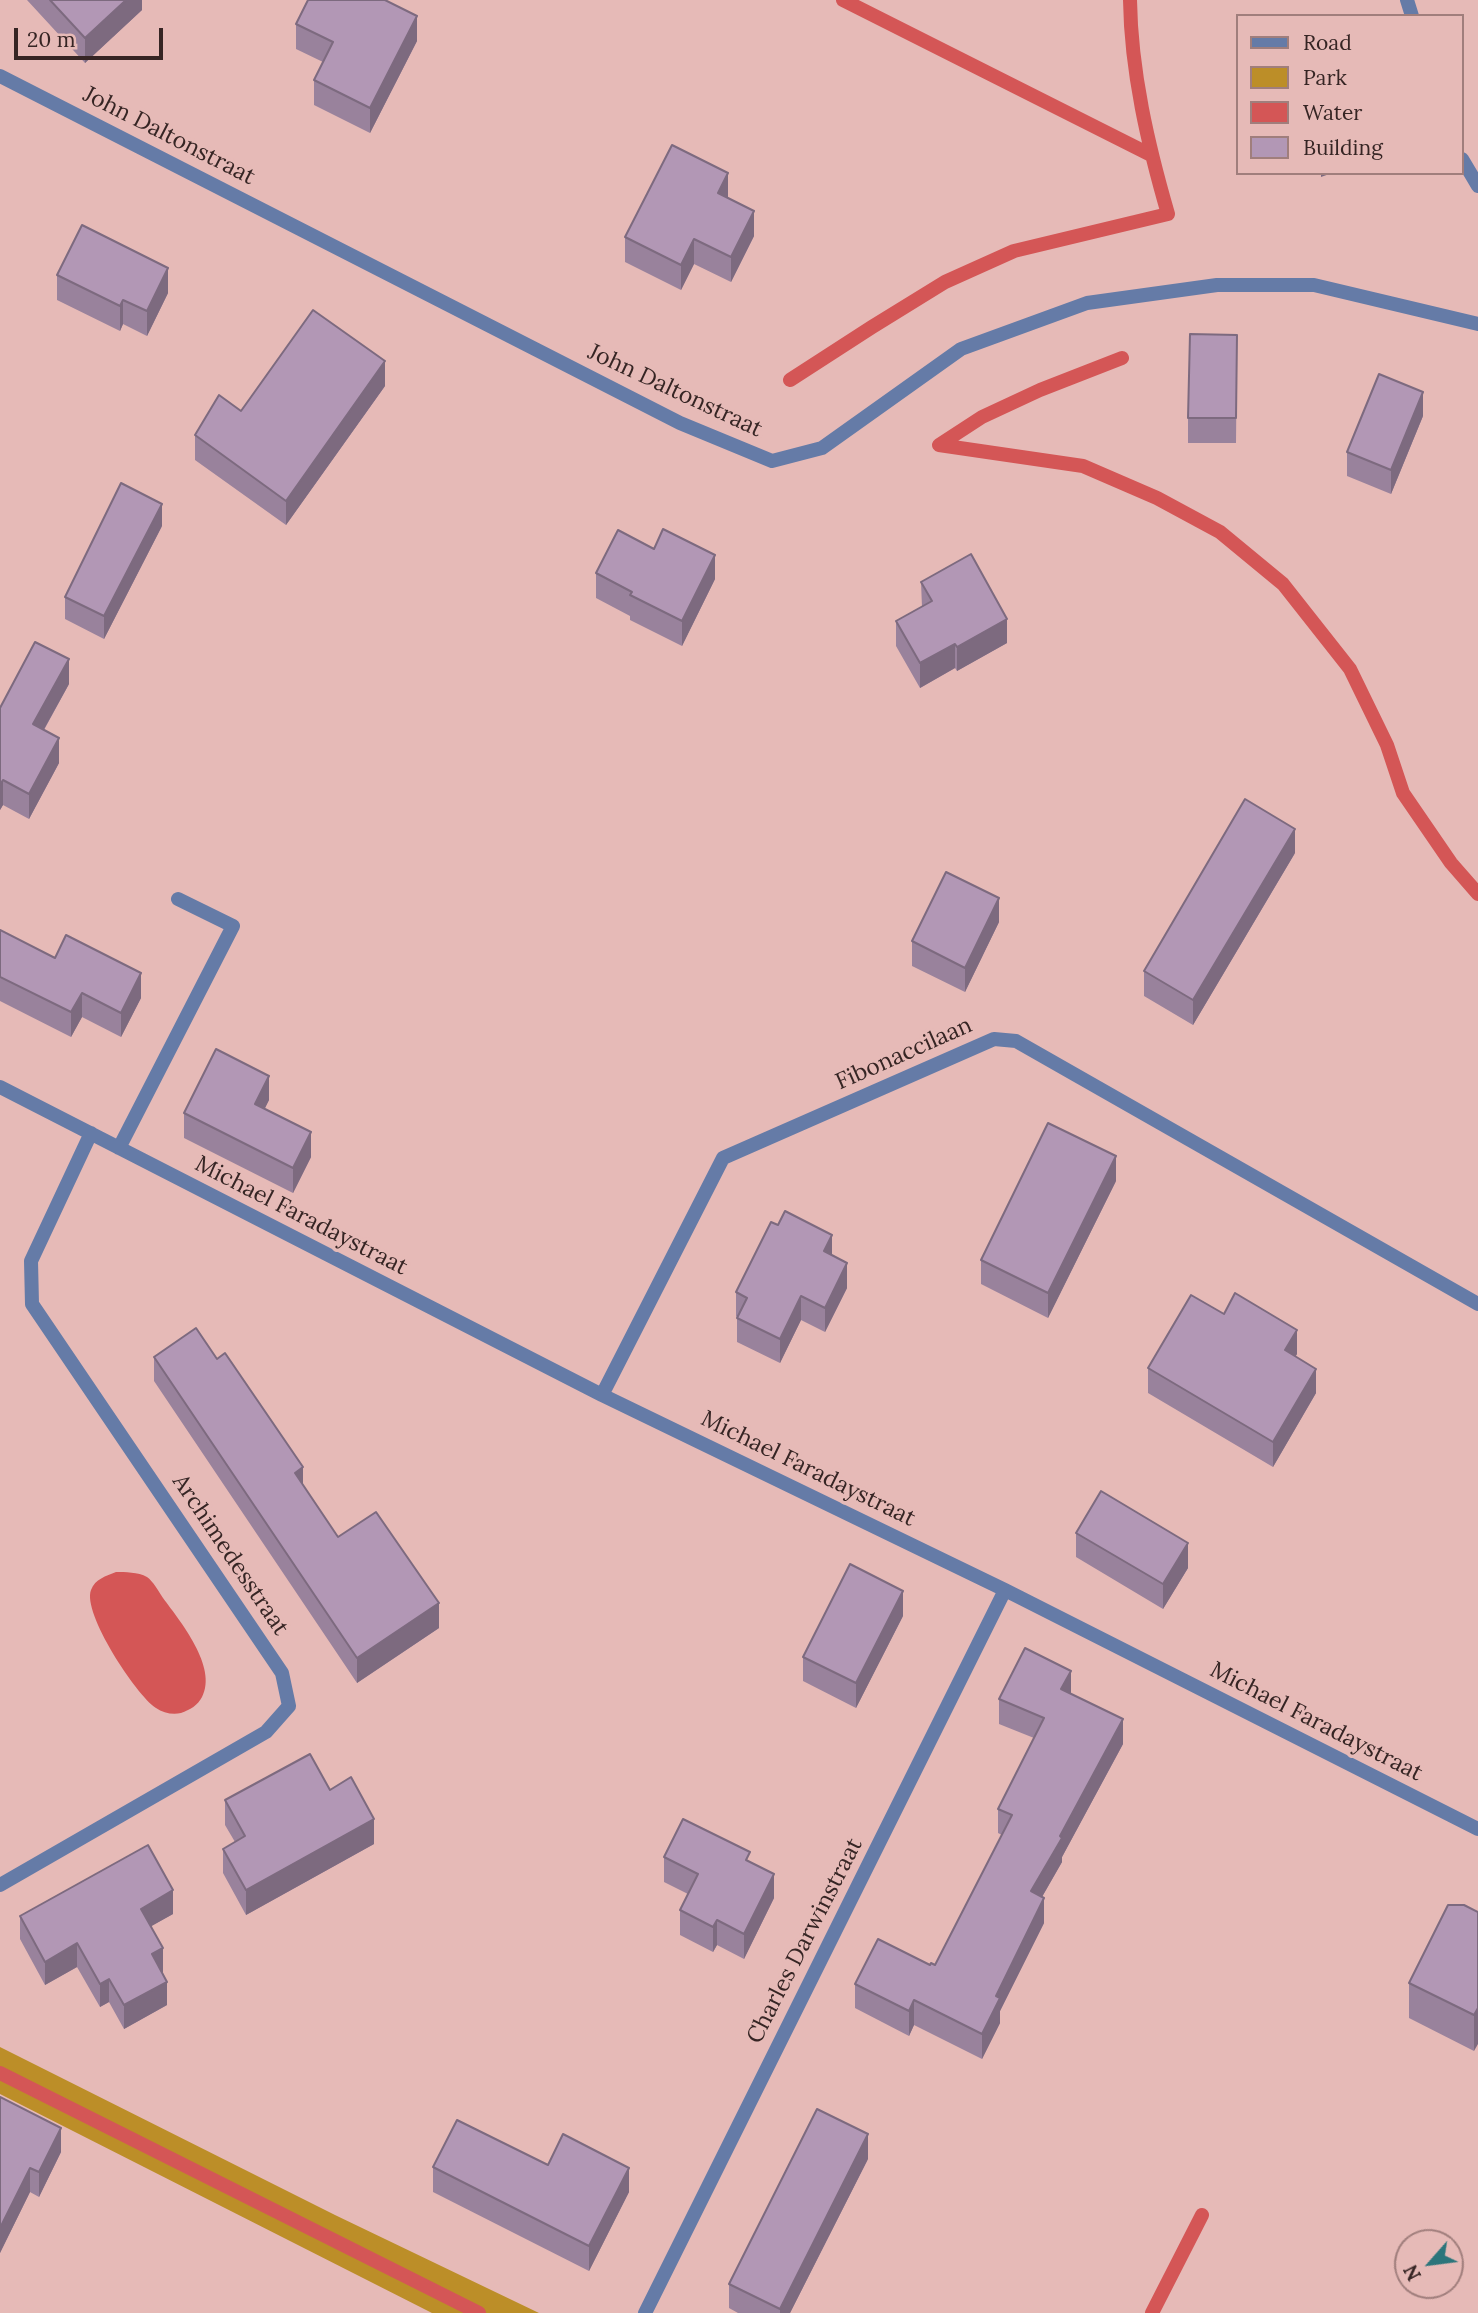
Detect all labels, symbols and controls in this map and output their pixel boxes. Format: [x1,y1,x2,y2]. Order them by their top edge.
scale bar [18,14,166,58]
legend [1236,14,1464,175]
text: 20 m [27,26,76,53]
text: Road [1303,29,1352,56]
text: Park [1303,64,1347,91]
street label: John Daltonstraat [79,81,259,191]
text: Water [1303,99,1362,126]
text: Building [1303,134,1383,161]
street label: John Daltonstraat [584,339,766,443]
street label: Fibonaccilaan [832,1012,976,1096]
street label: Michael Faradaystraat [190,1150,412,1282]
street label: Michael Faradaystraat [696,1405,920,1533]
street label: Archimedesstraat [166,1469,294,1641]
street label: Michael Faradaystraat [1205,1656,1427,1788]
street label: Charles Darwinstraat [741,1834,869,2048]
north arrow [1394,2229,1464,2299]
text: N [1398,2261,1426,2285]

